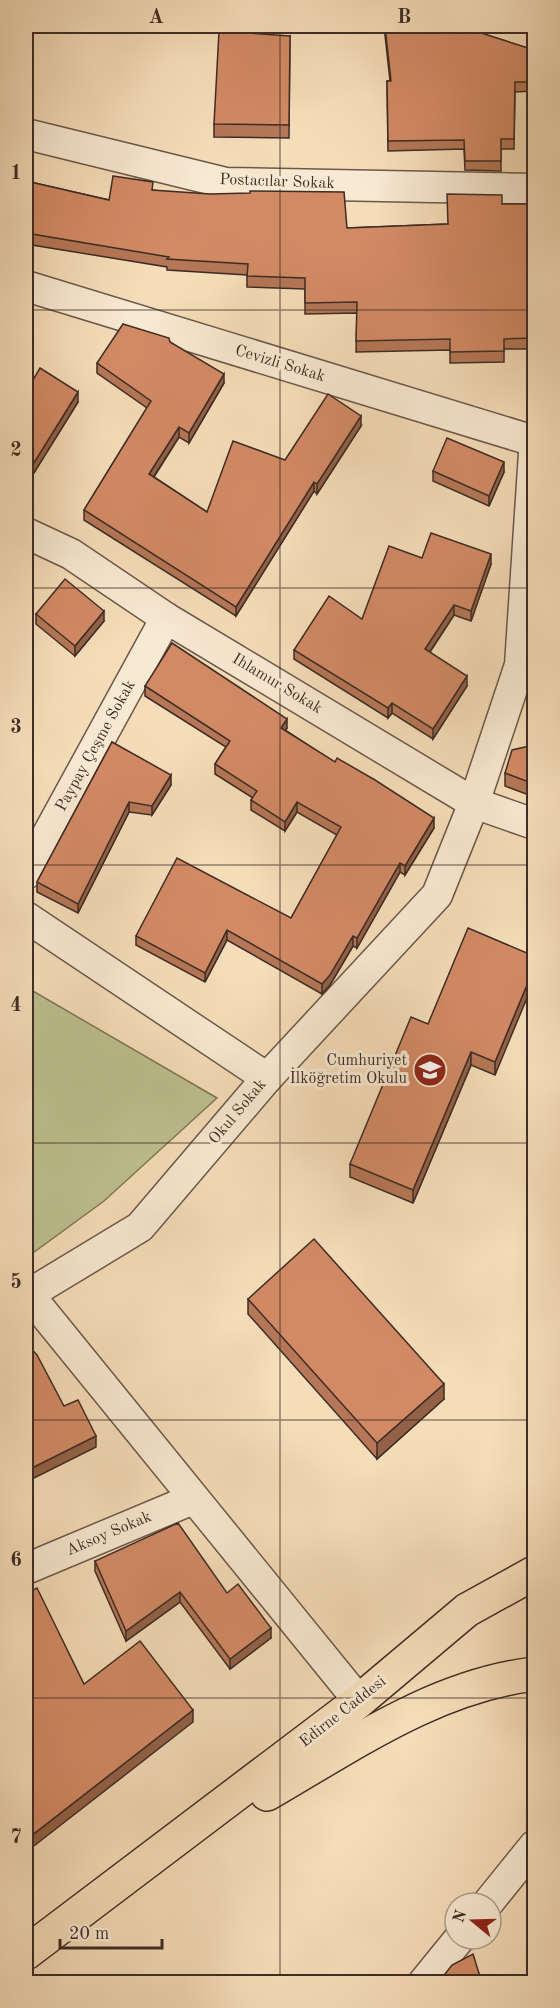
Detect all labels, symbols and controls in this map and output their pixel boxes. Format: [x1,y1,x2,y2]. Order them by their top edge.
text: A [148,8,164,28]
text: B [397,8,411,28]
text: 1 [10,164,22,184]
street label: Postacılar Sokak [219,172,335,192]
street label: Cevizli Sokak [233,343,327,385]
text: 2 [10,441,22,461]
street label: Ihlamur Sokak [229,651,325,717]
street label: Paypay Çeşme Sokak [53,678,139,814]
text: 3 [10,718,22,738]
text: 4 [10,996,22,1016]
school or university icon: Cumhuriyet İlköğretim Okulu [412,1052,448,1088]
place label: Cumhuriyet İlköğretim Okulu [290,1053,407,1087]
street label: Okul Sokak [206,1076,270,1148]
text: 5 [10,1272,22,1293]
street label: Aksoy Sokak [64,1509,154,1559]
text: 6 [10,1551,22,1571]
street label: Edirne Caddesi [297,1673,389,1751]
text: 7 [10,1828,22,1848]
north arrow [443,1891,503,1951]
text: N [451,1908,471,1925]
scale bar [60,1912,162,1950]
text: 20 m [69,1925,109,1943]

